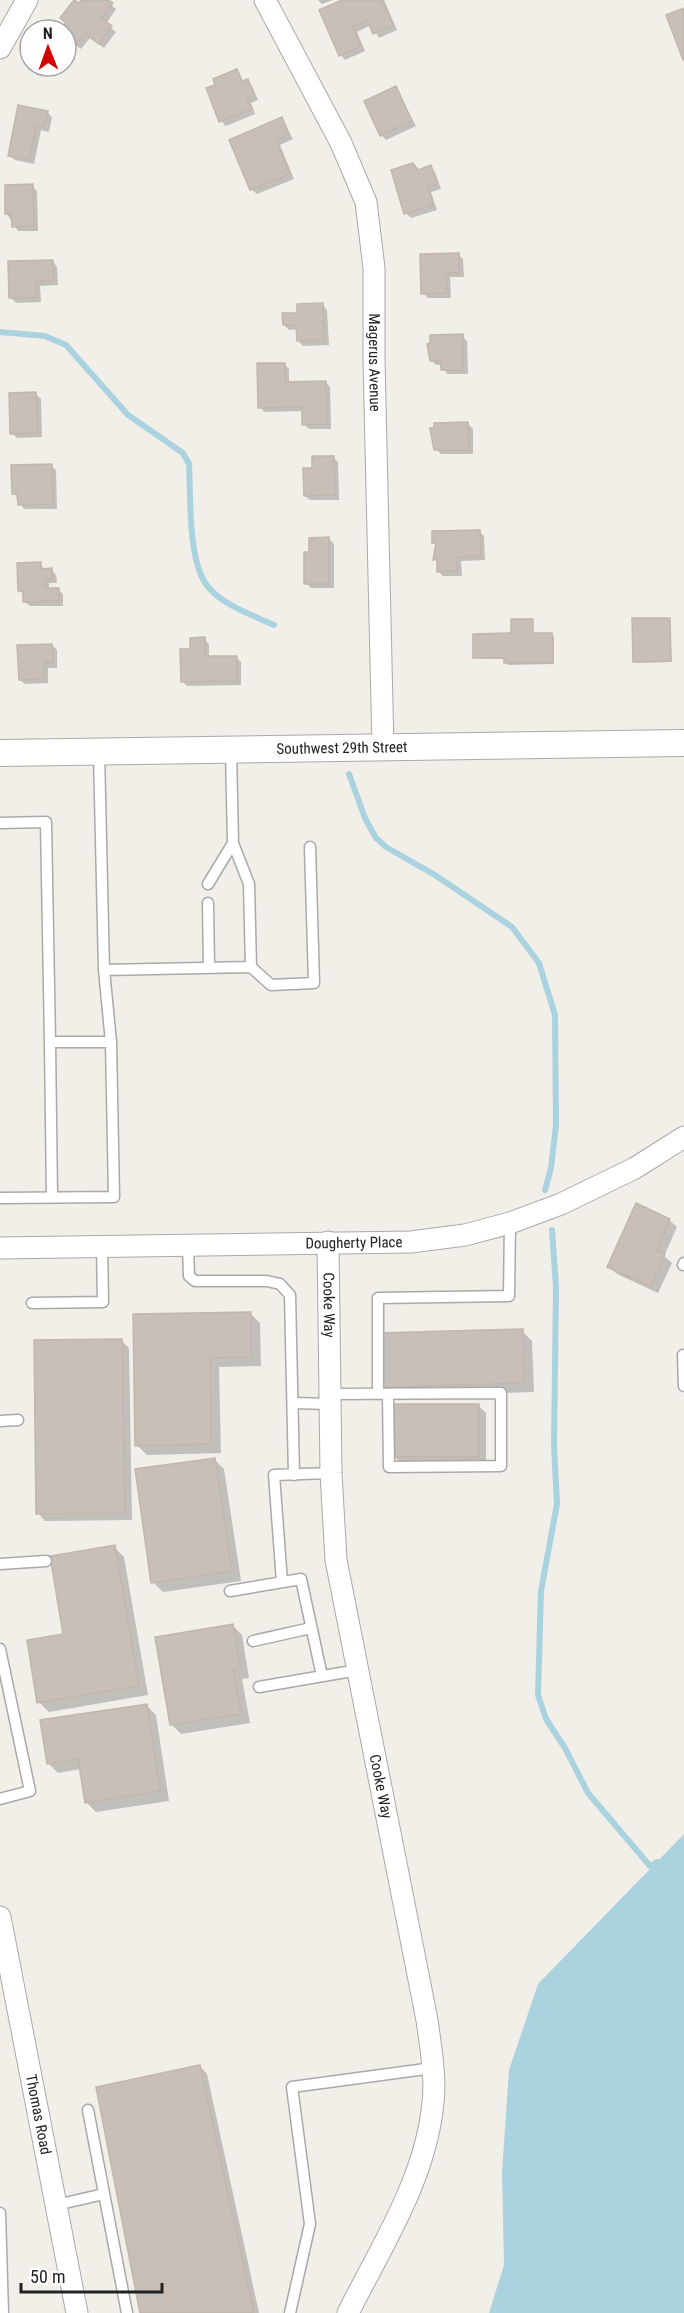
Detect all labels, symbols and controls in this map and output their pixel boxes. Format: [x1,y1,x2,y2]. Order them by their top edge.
north arrow [18,18,78,78]
text: N [43,24,53,43]
street label: Magerus Avenue [365,313,384,412]
street label: Southwest 29th Street [276,738,408,758]
street label: Dougherty Place [305,1233,403,1253]
street label: Cooke Way [319,1272,338,1338]
street label: Cooke Way [366,1753,396,1820]
street label: Thomas Road [22,2073,55,2156]
scale bar [21,2256,162,2294]
text: 50 m [30,2266,65,2287]

